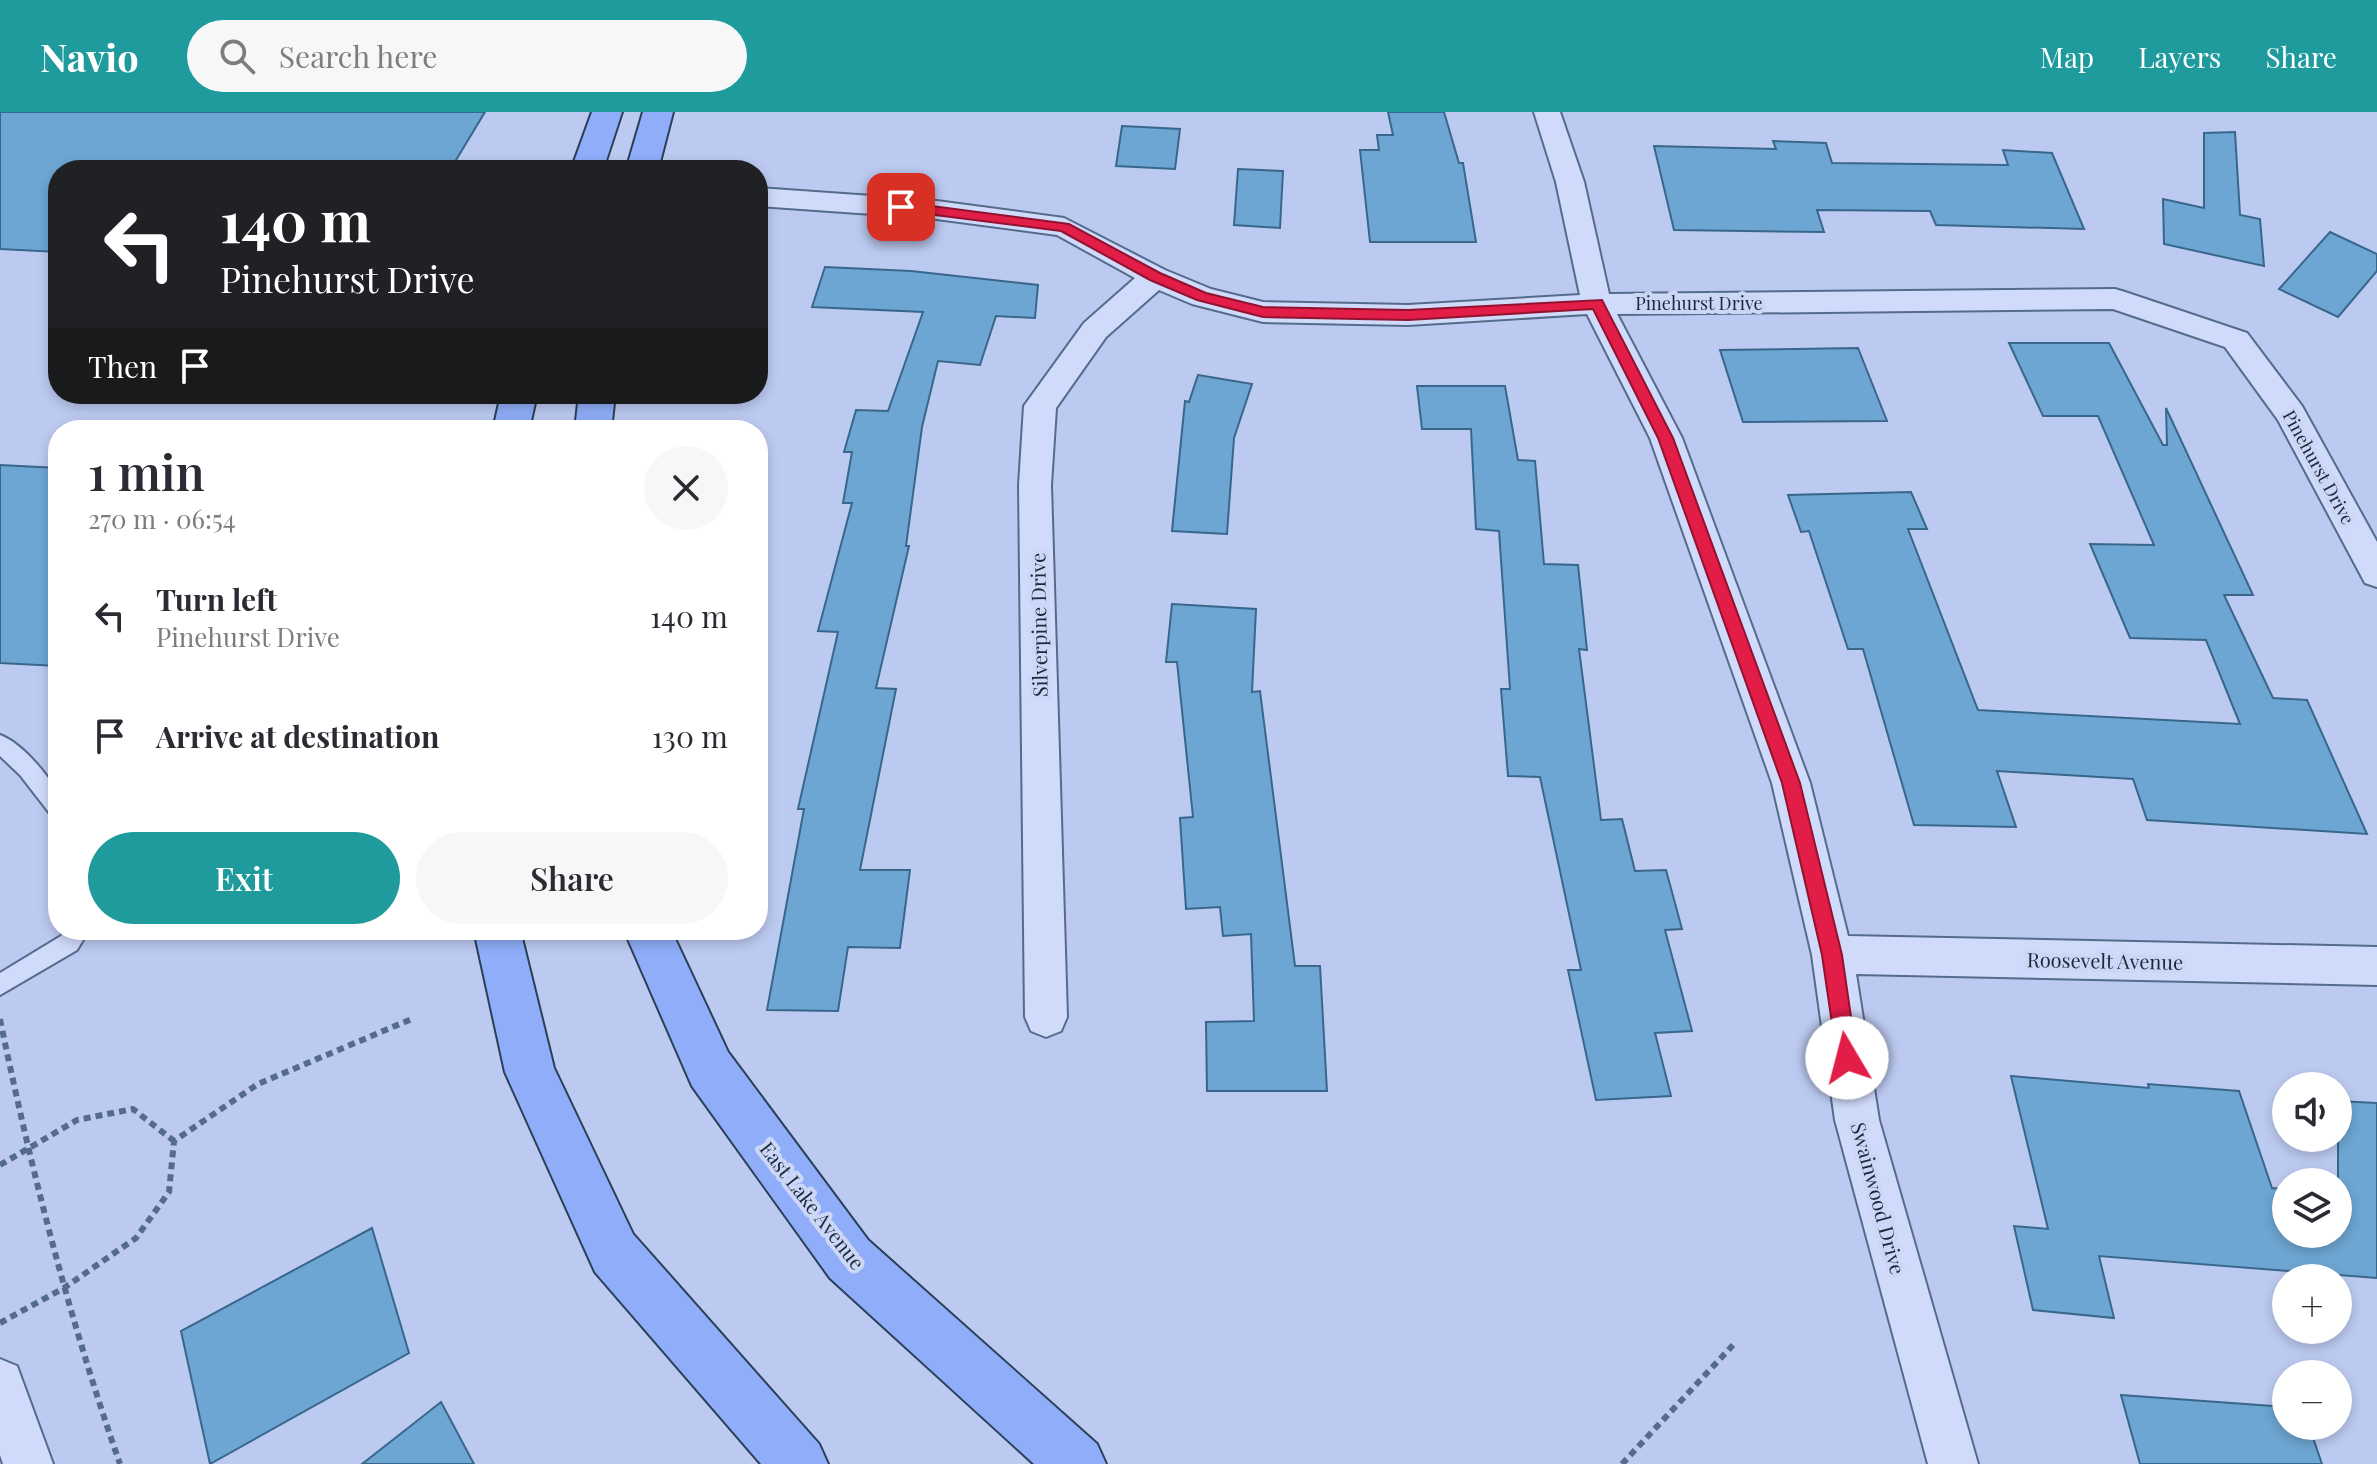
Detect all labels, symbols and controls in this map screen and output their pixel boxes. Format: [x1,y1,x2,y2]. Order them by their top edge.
search box [187,20,747,92]
text: Navio [40,31,139,82]
icon: search [215,34,259,78]
text: Search here [279,36,437,76]
text: Map [2040,38,2094,75]
text: Layers [2138,38,2221,75]
text: Share [2265,38,2337,75]
pin [867,173,935,241]
text: 140 m [220,182,371,257]
icon: arrive [879,185,923,229]
icon: left [88,192,192,296]
text: Pinehurst Drive [220,254,475,302]
street label: Pinehurst Drive [1635,291,1763,315]
icon: arrive [173,344,217,388]
text: Then [88,346,157,386]
street label: Pinehurst Drive [2278,405,2360,529]
text: 1 min [88,439,205,503]
button: close [644,446,728,530]
text: 270 m · 06:54 [88,501,236,536]
street label: Silverpine Drive [1023,553,1053,697]
text: Turn left [156,579,277,619]
icon: left [88,594,132,638]
text: 140 m [650,596,728,636]
text: Pinehurst Drive [156,619,340,654]
icon: arrive [88,714,132,758]
text: Arrive at destination [156,716,439,756]
text: 130 m [652,716,728,756]
button: Exit [88,832,400,924]
button: Share [416,832,728,924]
street label: Roosevelt Avenue [2027,945,2183,975]
position arrow [1805,1016,1889,1100]
map controls [2272,1072,2352,1440]
button: sound [2272,1072,2352,1152]
street label: Swainwood Drive [1846,1119,1912,1277]
street label: East Lake Avenue [755,1135,871,1275]
button: layers [2272,1168,2352,1248]
button: + [2272,1264,2352,1344]
button: − [2272,1360,2352,1440]

